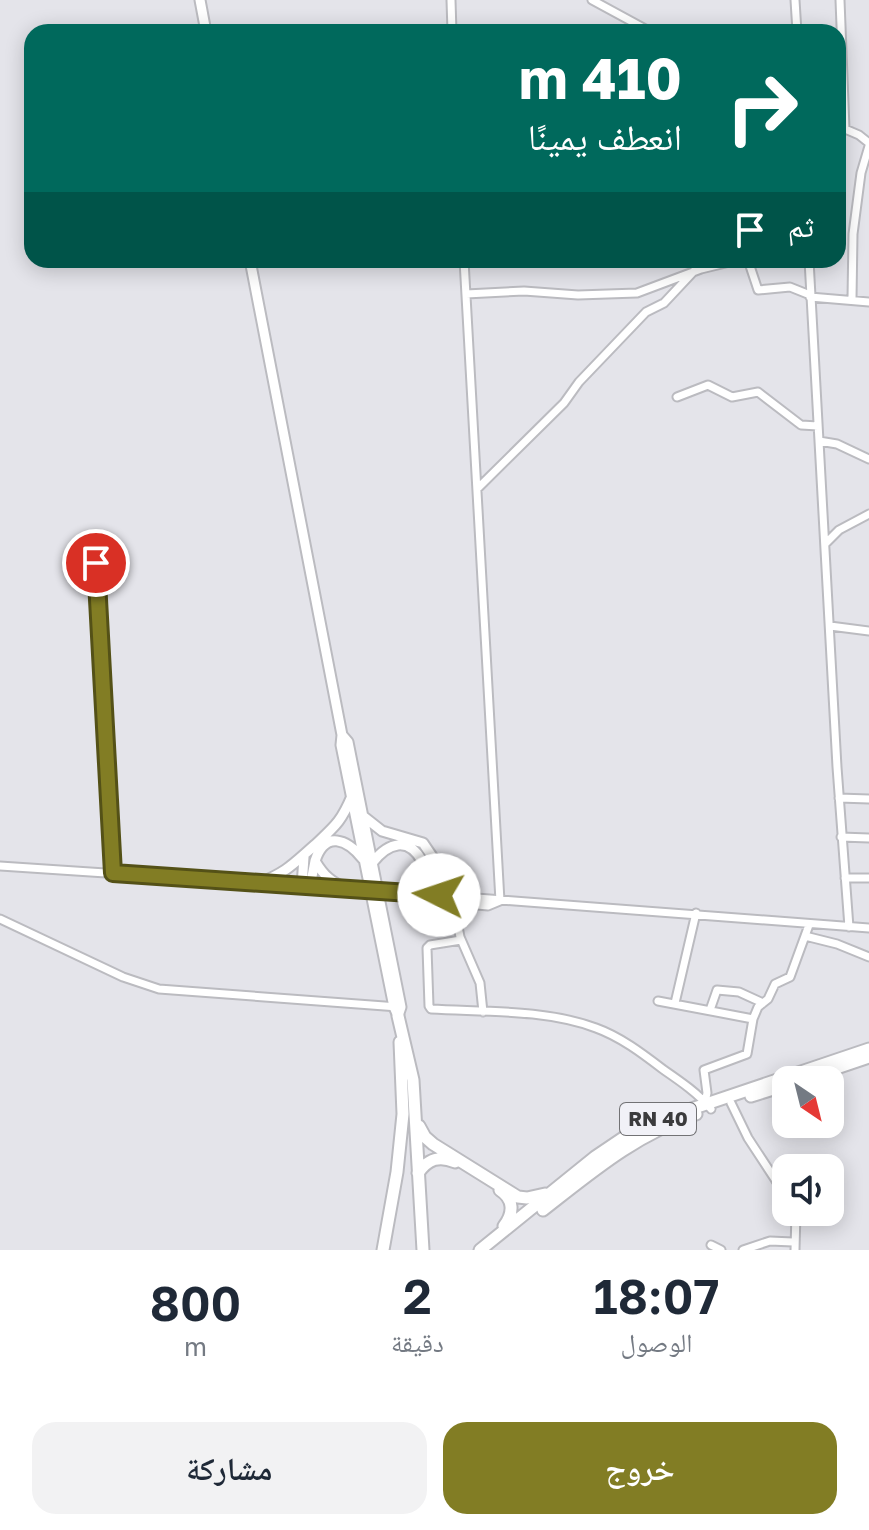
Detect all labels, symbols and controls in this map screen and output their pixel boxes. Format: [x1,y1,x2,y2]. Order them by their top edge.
text: 410 m [519,44,682,111]
icon: right [710,56,814,160]
text: انعطف يمينًا [528,115,682,158]
icon: arrive [728,208,772,252]
text: ثم [788,208,814,244]
pin [62,529,130,597]
icon: arrive [74,541,118,585]
position arrow [397,853,481,937]
north arrow [772,1066,844,1138]
map controls [772,1066,844,1226]
road number: RN 40 [620,1103,696,1135]
button: sound [772,1154,844,1226]
text: 2 [403,1267,432,1325]
text: 18:07 [593,1267,719,1325]
text: 800 [150,1274,241,1332]
text: دقيقة [391,1327,444,1358]
text: الوصول [620,1327,692,1358]
text: m [184,1331,207,1362]
button: مشاركة [32,1422,427,1514]
button: خروج [443,1422,837,1514]

